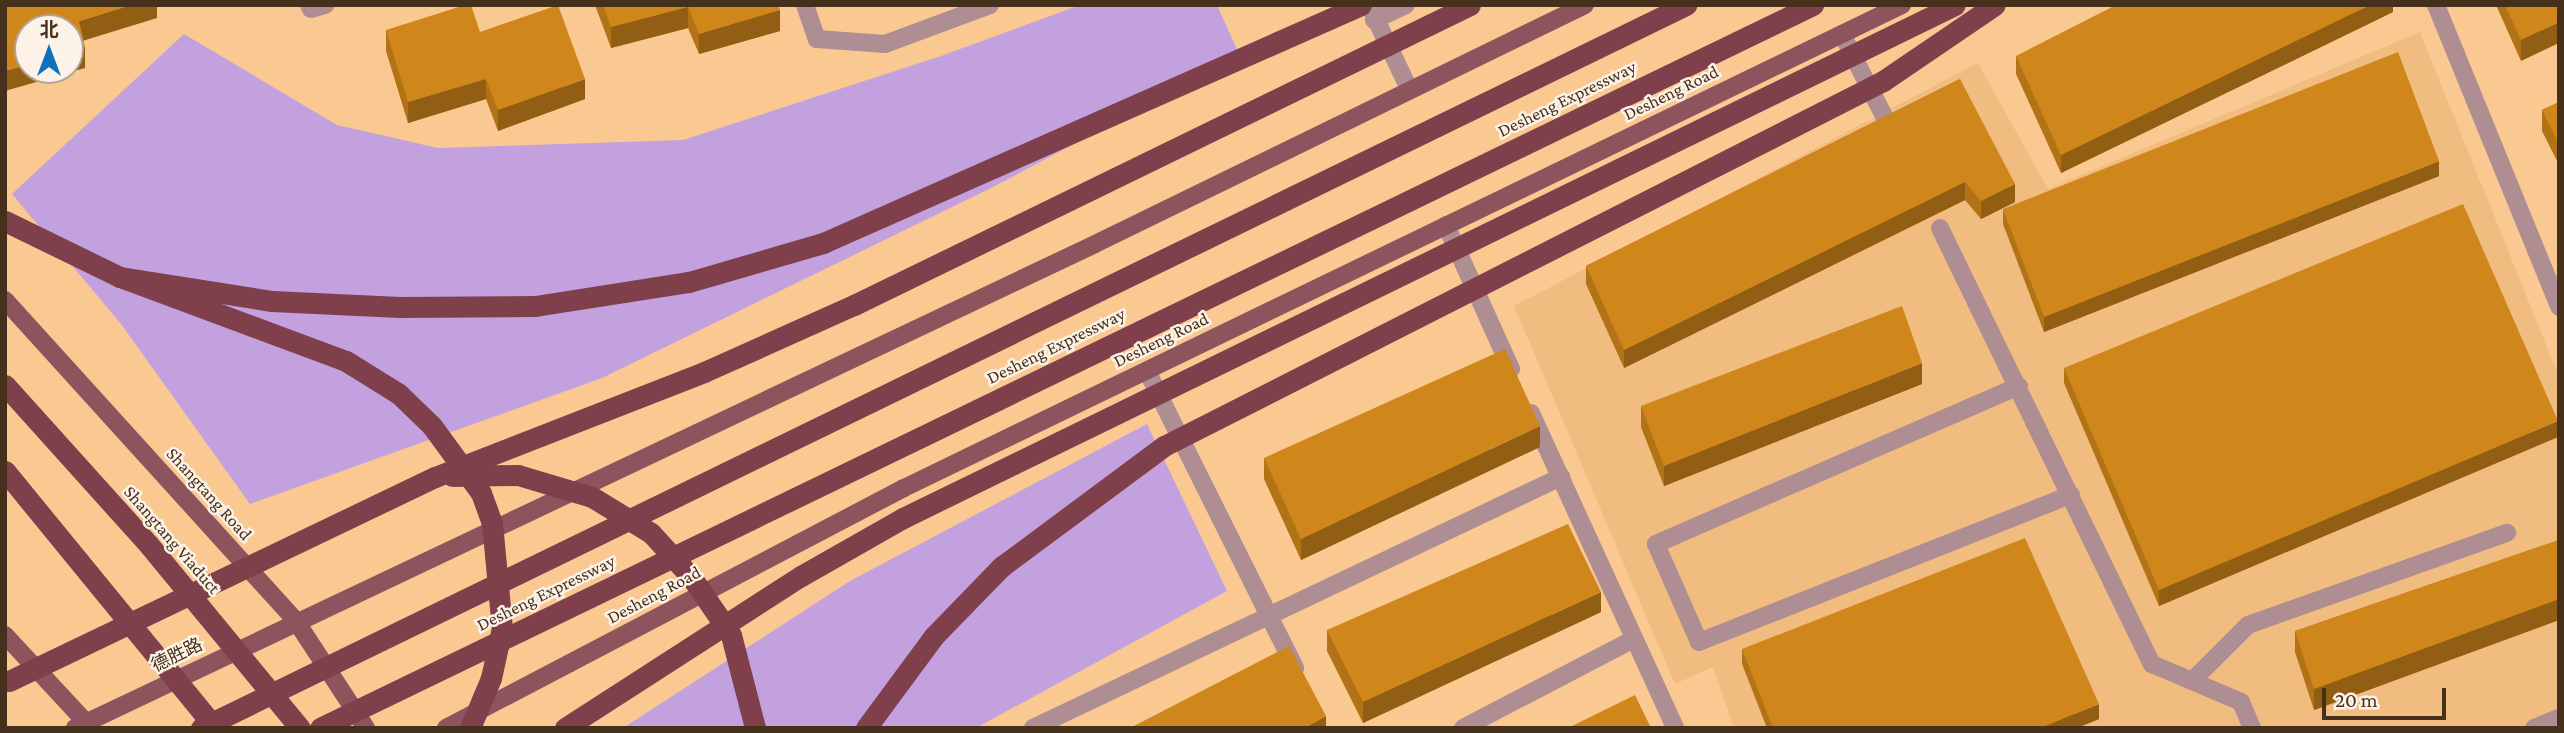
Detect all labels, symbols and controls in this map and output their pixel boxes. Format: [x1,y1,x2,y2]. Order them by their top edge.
north arrow [14,14,84,84]
text: 北 [39,19,59,40]
street label: Desheng Expressway [1494,56,1640,142]
street label: Desheng Road [1620,61,1722,125]
street label: Desheng Expressway [983,303,1129,389]
street label: Desheng Road [1110,308,1212,372]
street label: Shangtang Road [162,443,256,545]
street label: Shangtang Viaduct [119,482,225,598]
street label: Desheng Expressway [473,550,619,636]
street label: Desheng Road [604,561,704,629]
street label: 德胜路 [148,633,206,677]
scale bar [2326,674,2450,718]
text: 20 m [2335,688,2378,712]

